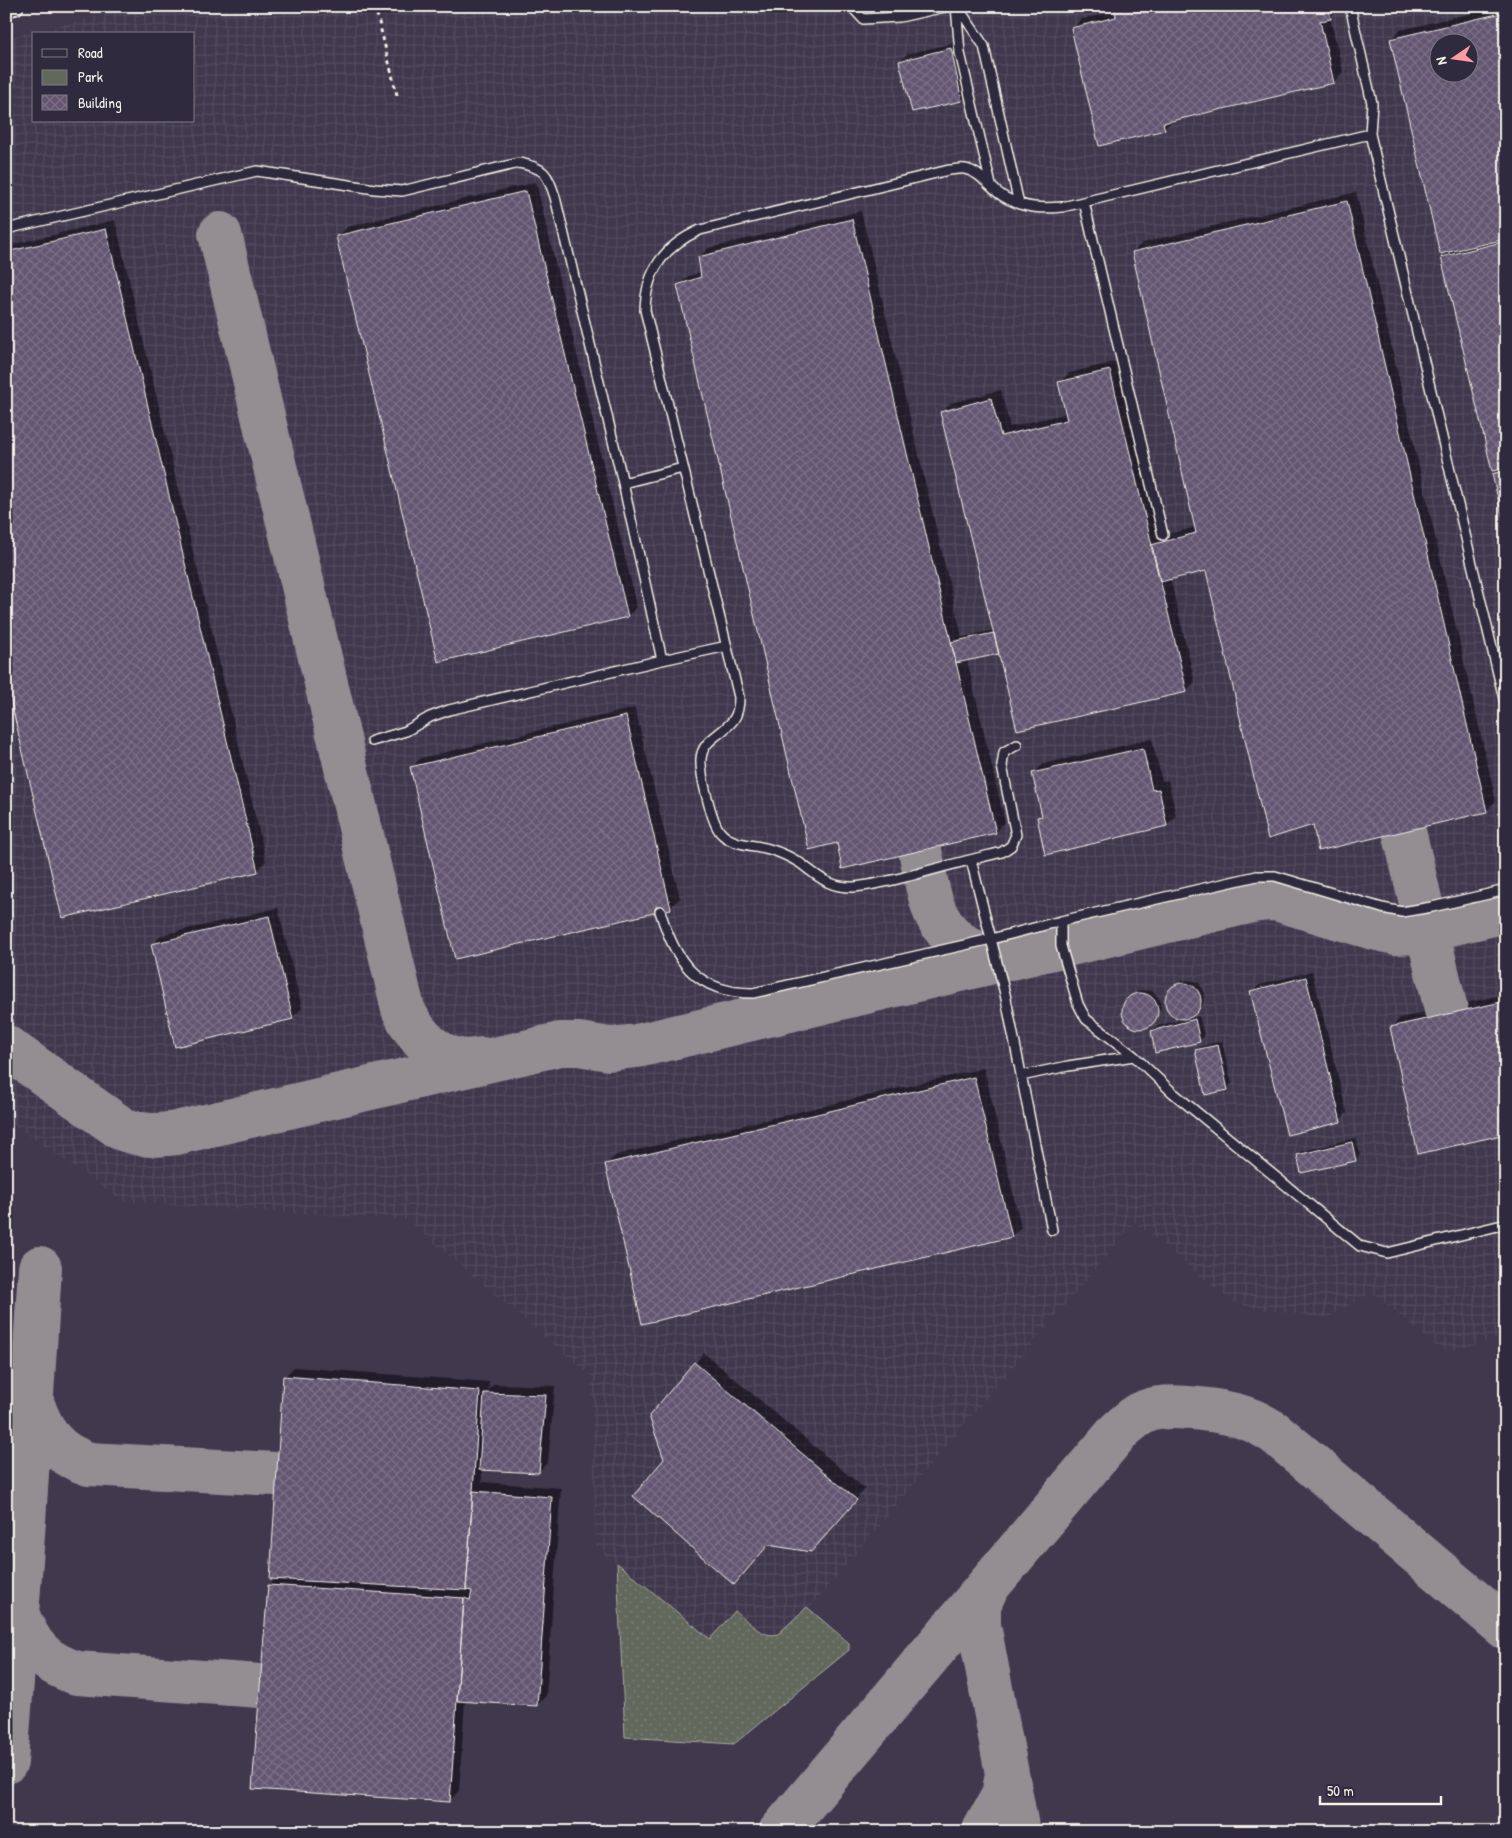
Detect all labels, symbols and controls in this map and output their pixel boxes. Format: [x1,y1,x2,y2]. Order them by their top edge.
legend [32,32,195,122]
north arrow [1430,32,1480,82]
text: Road [78,42,103,63]
text: N [1431,55,1451,67]
text: Park [78,66,103,87]
text: Building [78,92,122,113]
scale bar [1320,1773,1441,1805]
text: 50 m [1327,1780,1354,1801]

